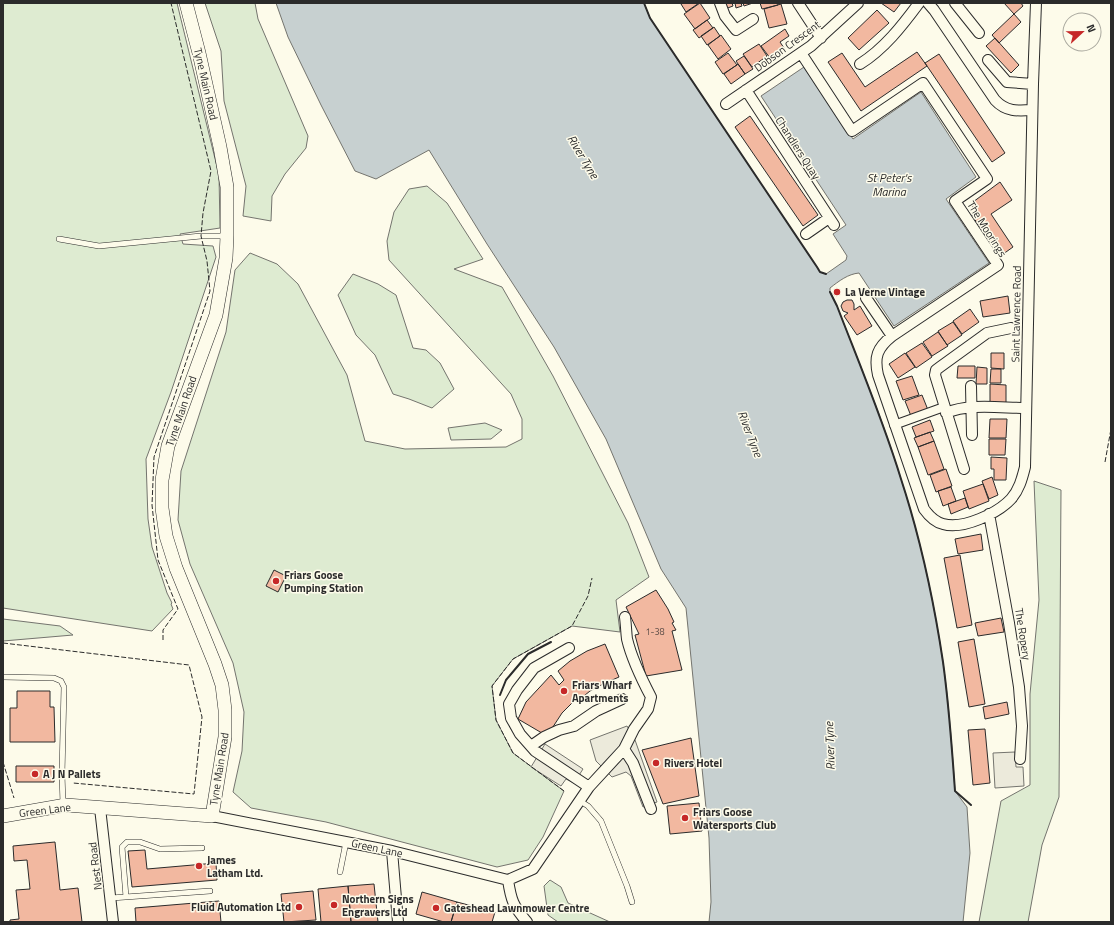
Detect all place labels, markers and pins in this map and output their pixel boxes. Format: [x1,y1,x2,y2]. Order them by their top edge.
place label: La Verne Vintage [845,284,925,300]
marker: La Verne Vintage [832,287,842,297]
place label: Friars Goose Pumping Station [284,567,363,596]
marker: Friars Goose Pumping Station [271,576,281,586]
place label: Friars Wharf Apartments [572,677,632,706]
marker: Friars Wharf Apartments [559,686,569,696]
place label: Rivers Hotel [664,755,722,771]
marker: Rivers Hotel [651,758,661,768]
place label: A J N Pallets [43,766,101,782]
marker: A J N Pallets [30,769,40,779]
place label: Friars Goose Watersports Club [693,804,776,833]
marker: Friars Goose Watersports Club [680,813,690,823]
place label: James Latham Ltd. [207,852,263,881]
marker: James Latham Ltd. [194,861,204,871]
place label: Northern Signs Engravers Ltd [342,891,414,920]
place label: Fluid Automation Ltd [191,899,291,915]
marker: Northern Signs Engravers Ltd [329,900,339,910]
place label: Gateshead Lawnmower Centre [444,900,590,916]
marker: Fluid Automation Ltd [294,902,304,912]
marker: Gateshead Lawnmower Centre [431,903,441,913]

